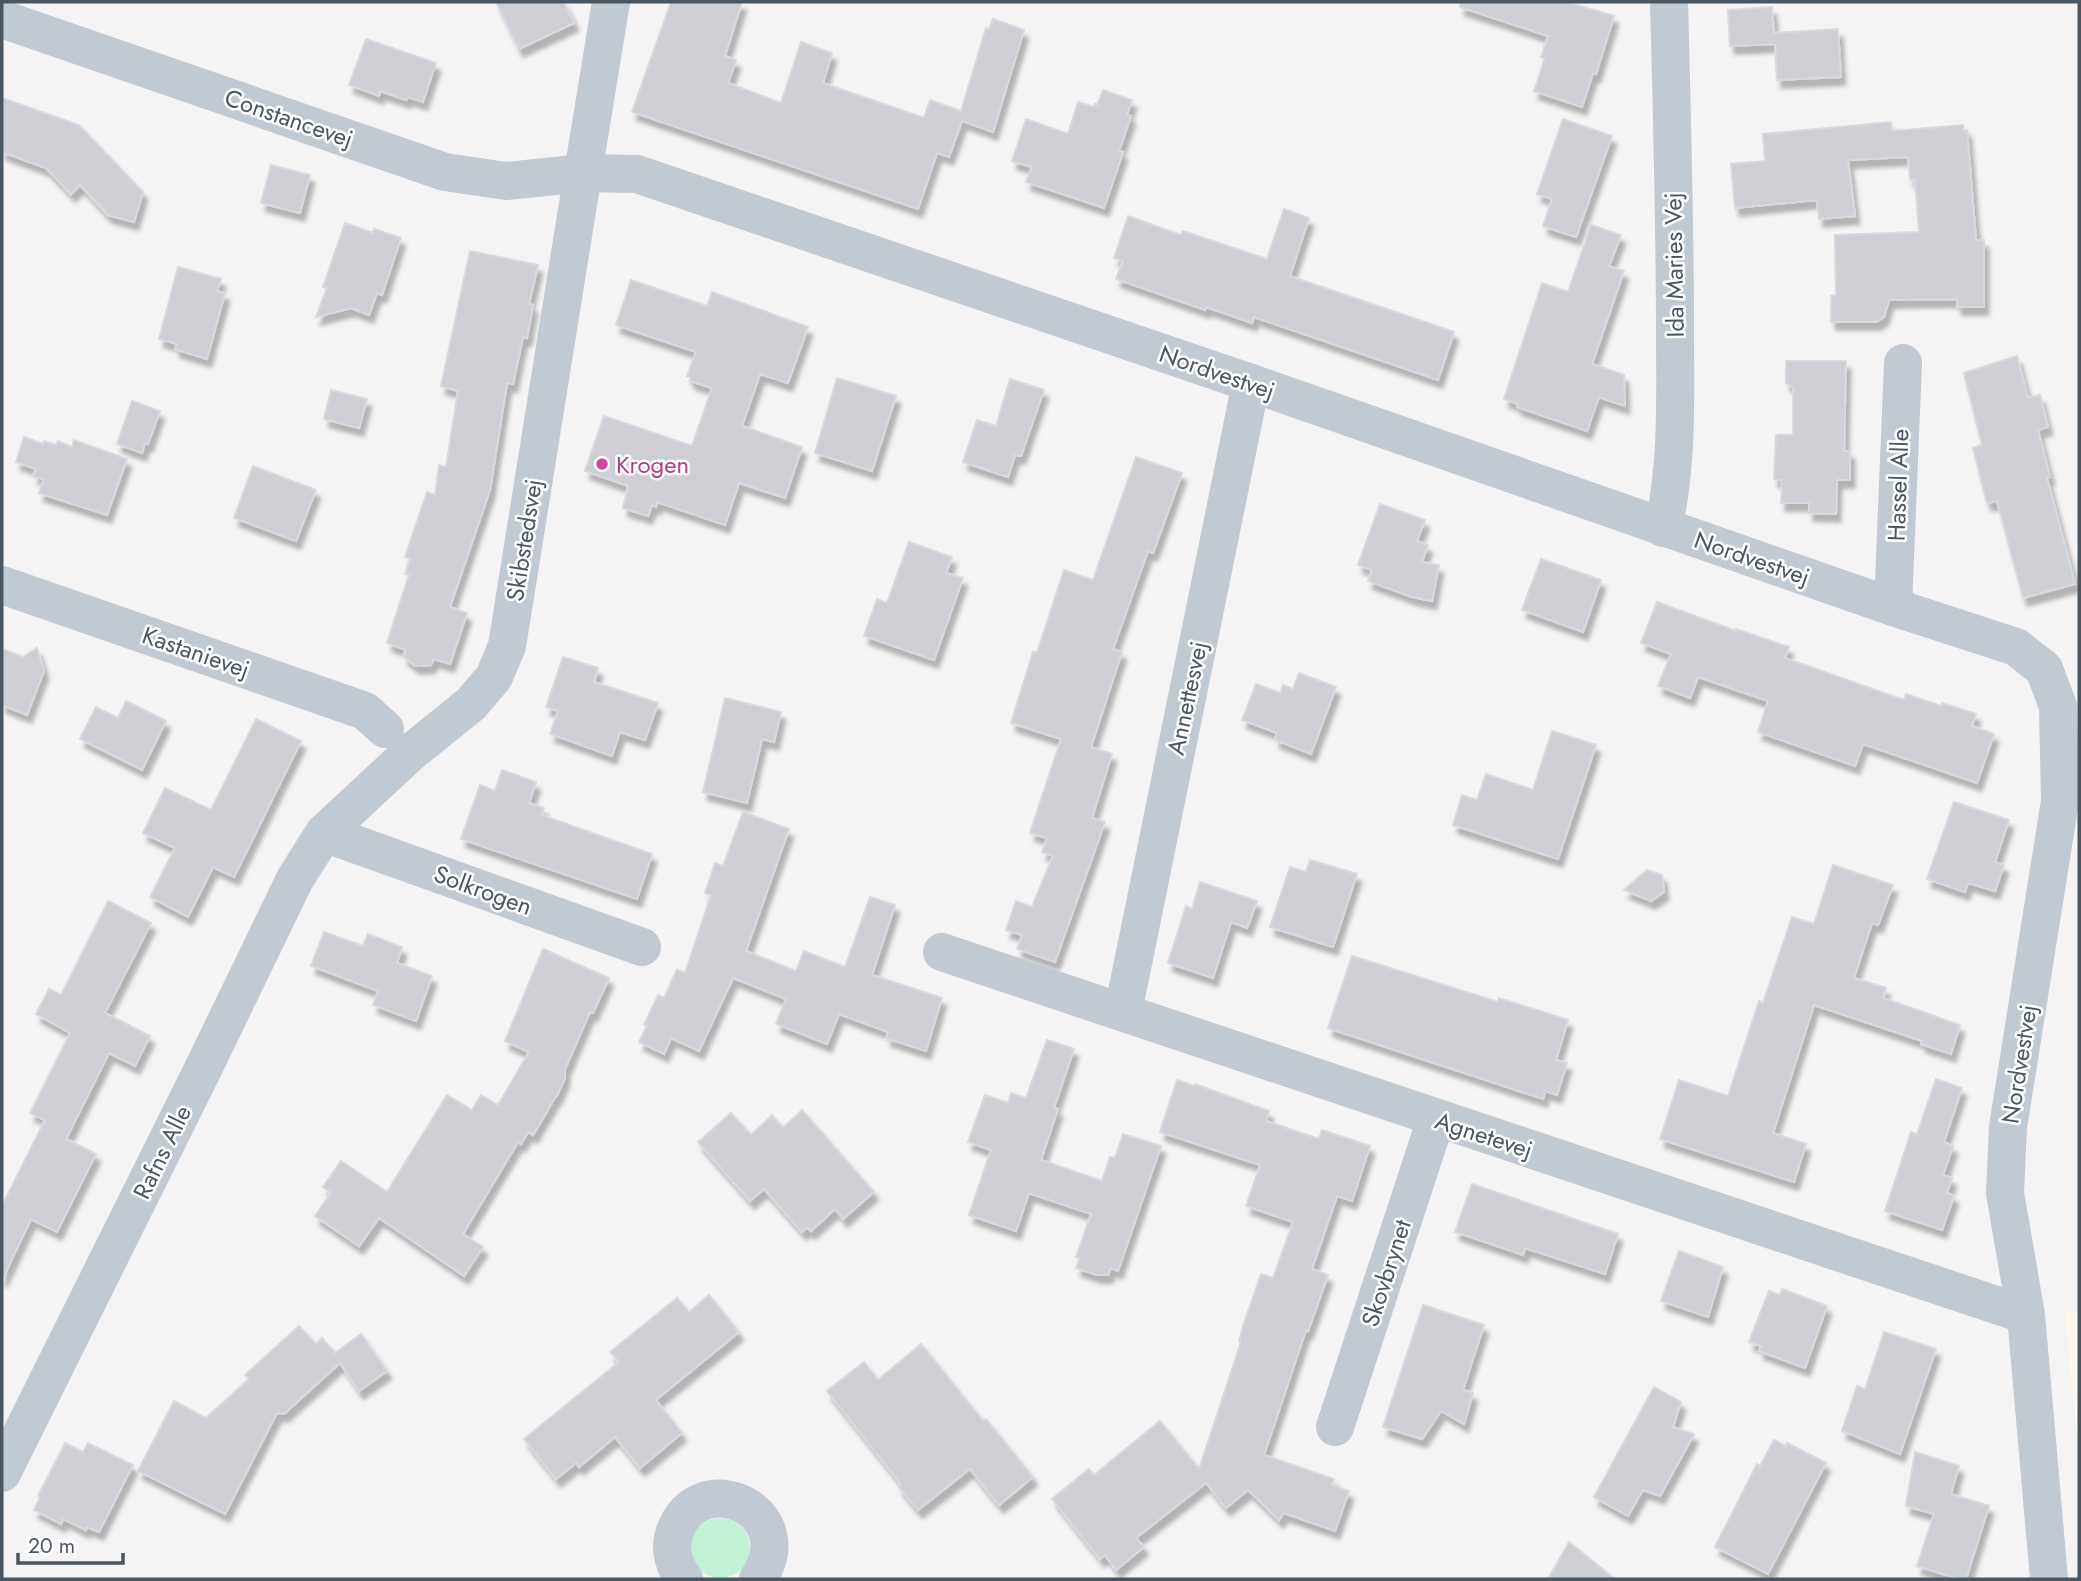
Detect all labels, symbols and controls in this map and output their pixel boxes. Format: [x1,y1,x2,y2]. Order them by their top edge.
street label: Constancevej [220,80,358,156]
street label: Ida Maries Vej [1655,192,1693,338]
street label: Nordvestvej [1154,336,1280,408]
street label: Hassel Alle [1879,428,1917,542]
place label: Krogen [616,447,689,482]
marker: Krogen [594,456,610,472]
street label: Skibstedsvej [497,476,551,604]
street label: Nordvestvej [1689,522,1815,594]
street label: Kastanievej [138,617,254,687]
street label: Annettesvej [1158,638,1216,758]
street label: Solkrogen [429,856,537,924]
street label: Nordvestvej [1992,1002,2046,1126]
street label: Rafns Alle [124,1099,200,1205]
street label: Agnetevej [1431,1103,1537,1167]
street label: Skovbrynet [1352,1215,1420,1331]
scale bar [18,1522,122,1566]
text: 20 m [28,1531,75,1561]

